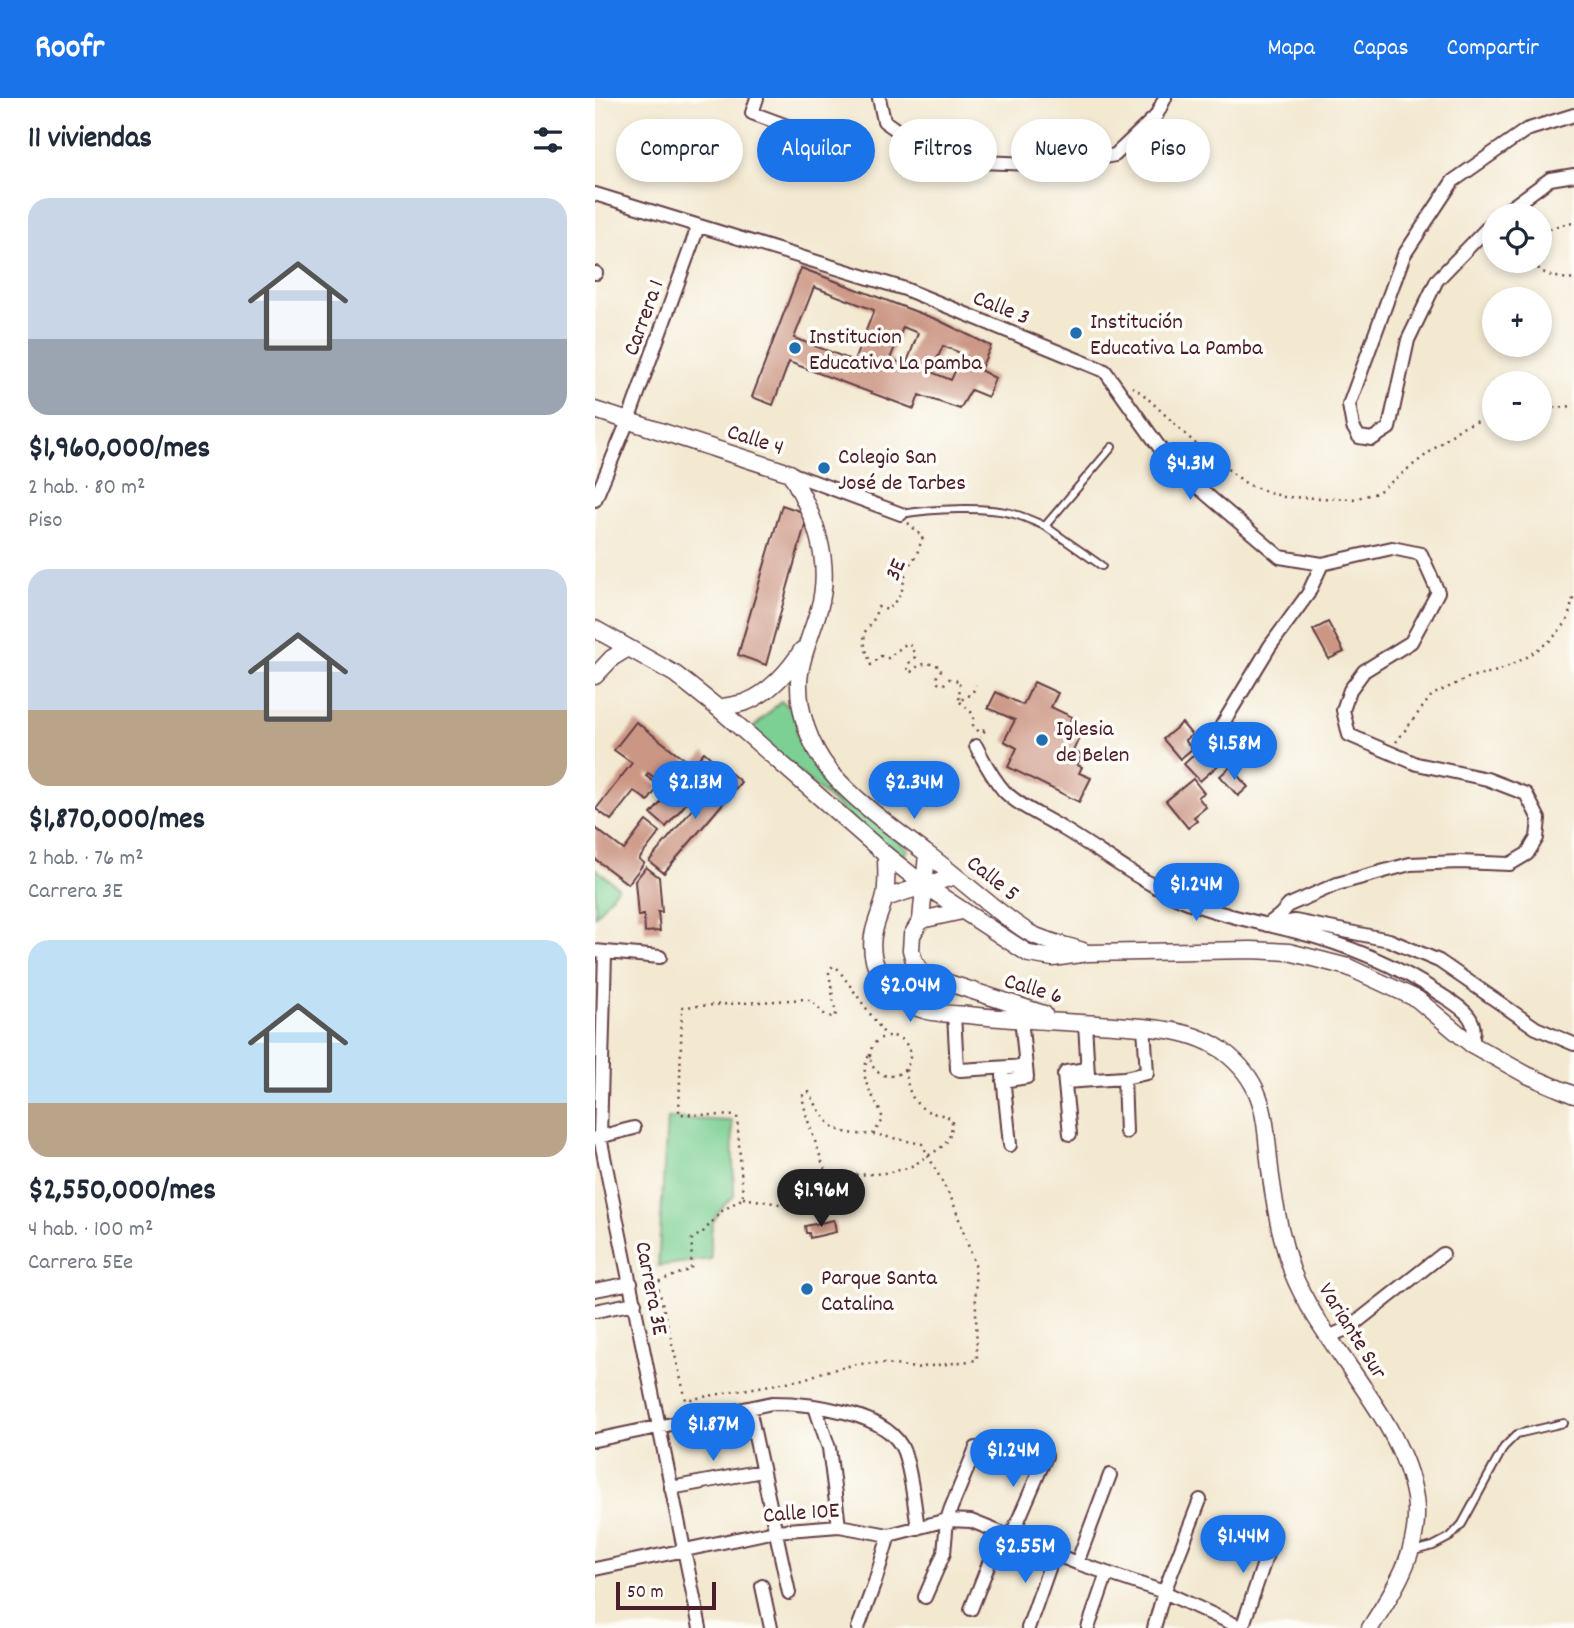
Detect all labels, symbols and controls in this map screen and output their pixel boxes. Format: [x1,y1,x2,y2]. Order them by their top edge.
text: Roofr [35,26,104,73]
text: Mapa [1267,32,1315,66]
text: Capas [1353,32,1409,66]
text: Compartir [1447,32,1539,66]
text: 11 viviendas [28,119,152,162]
chip: Comprar [616,119,743,182]
chip: Alquilar [757,119,875,182]
chip: Filtros [889,119,997,182]
chip: Nuevo [1011,119,1112,182]
chip: Piso [1126,119,1210,182]
icon: filters [529,121,567,159]
map controls [1482,203,1552,441]
button: locate [1482,203,1552,273]
icon: home [235,243,361,369]
street label: Carrera 1 [616,275,674,361]
street label: Calle 3 [967,283,1034,336]
button: + [1482,287,1552,357]
place label: Institución Educativa La Pamba [1090,307,1264,366]
place label: Institucion Educativa La pamba [809,322,983,381]
marker: Institución Educativa La Pamba [1068,325,1084,341]
marker: Institucion Educativa La pamba [787,340,803,356]
button: − [1482,371,1552,441]
street label: Calle 4 [722,417,788,466]
text: $1,960,000/mes [28,429,210,472]
place label: Colegio San José de Tarbes [838,442,966,501]
pin: $4.3M [1141,442,1239,502]
text: $4.3M [1166,448,1214,481]
marker: Colegio San José de Tarbes [816,460,832,476]
text: 2 hab. · 80 m² [28,472,145,505]
text: Piso [28,505,63,538]
street label: 3E [878,554,917,586]
icon: home [235,614,361,740]
place label: Iglesia de Belen [1056,714,1129,773]
pin: $1.58M [1177,722,1291,782]
text: $1.58M [1207,728,1261,761]
marker: Iglesia de Belen [1034,732,1050,748]
pin: $2.13M [638,762,752,821]
pin: $2.34M [857,762,971,821]
text: $2.13M [668,767,722,800]
text: $2.34M [885,767,943,800]
text: $1,870,000/mes [28,800,205,843]
text: 2 hab. · 76 m² [28,843,144,876]
street label: Calle 5 [958,849,1025,911]
pin: $1.24M [1139,864,1253,923]
text: $1.24M [1169,869,1223,902]
text: Carrera 3E [28,876,123,909]
pin: $2.04M [853,964,967,1024]
street label: Calle 6 [1000,966,1066,1015]
text: $2.04M [879,970,941,1003]
icon: home [235,985,361,1111]
pin: $1.96M [764,1170,878,1229]
text: $2,550,000/mes [28,1171,216,1214]
text: $1.96M [793,1175,849,1208]
text: 4 hab. · 100 m² [28,1214,153,1247]
street label: Carrera 3E [624,1239,675,1339]
text: Carrera 5Ee [28,1247,133,1280]
place label: Parque Santa Catalina [821,1263,938,1322]
street label: Variante Sur [1308,1277,1394,1387]
marker: Parque Santa Catalina [799,1281,815,1297]
pin: $1.87M [656,1404,770,1463]
text: $1.87M [687,1409,739,1442]
pin: $1.24M [956,1430,1070,1489]
text: $1.24M [986,1435,1040,1468]
street label: Calle 10E [762,1495,841,1534]
pin: $1.44M [1186,1516,1300,1575]
text: $1.44M [1216,1521,1270,1554]
pin: $2.55M [968,1526,1082,1585]
text: $2.55M [995,1531,1055,1564]
scale bar [616,1579,716,1611]
text: 50 m [627,1580,664,1607]

